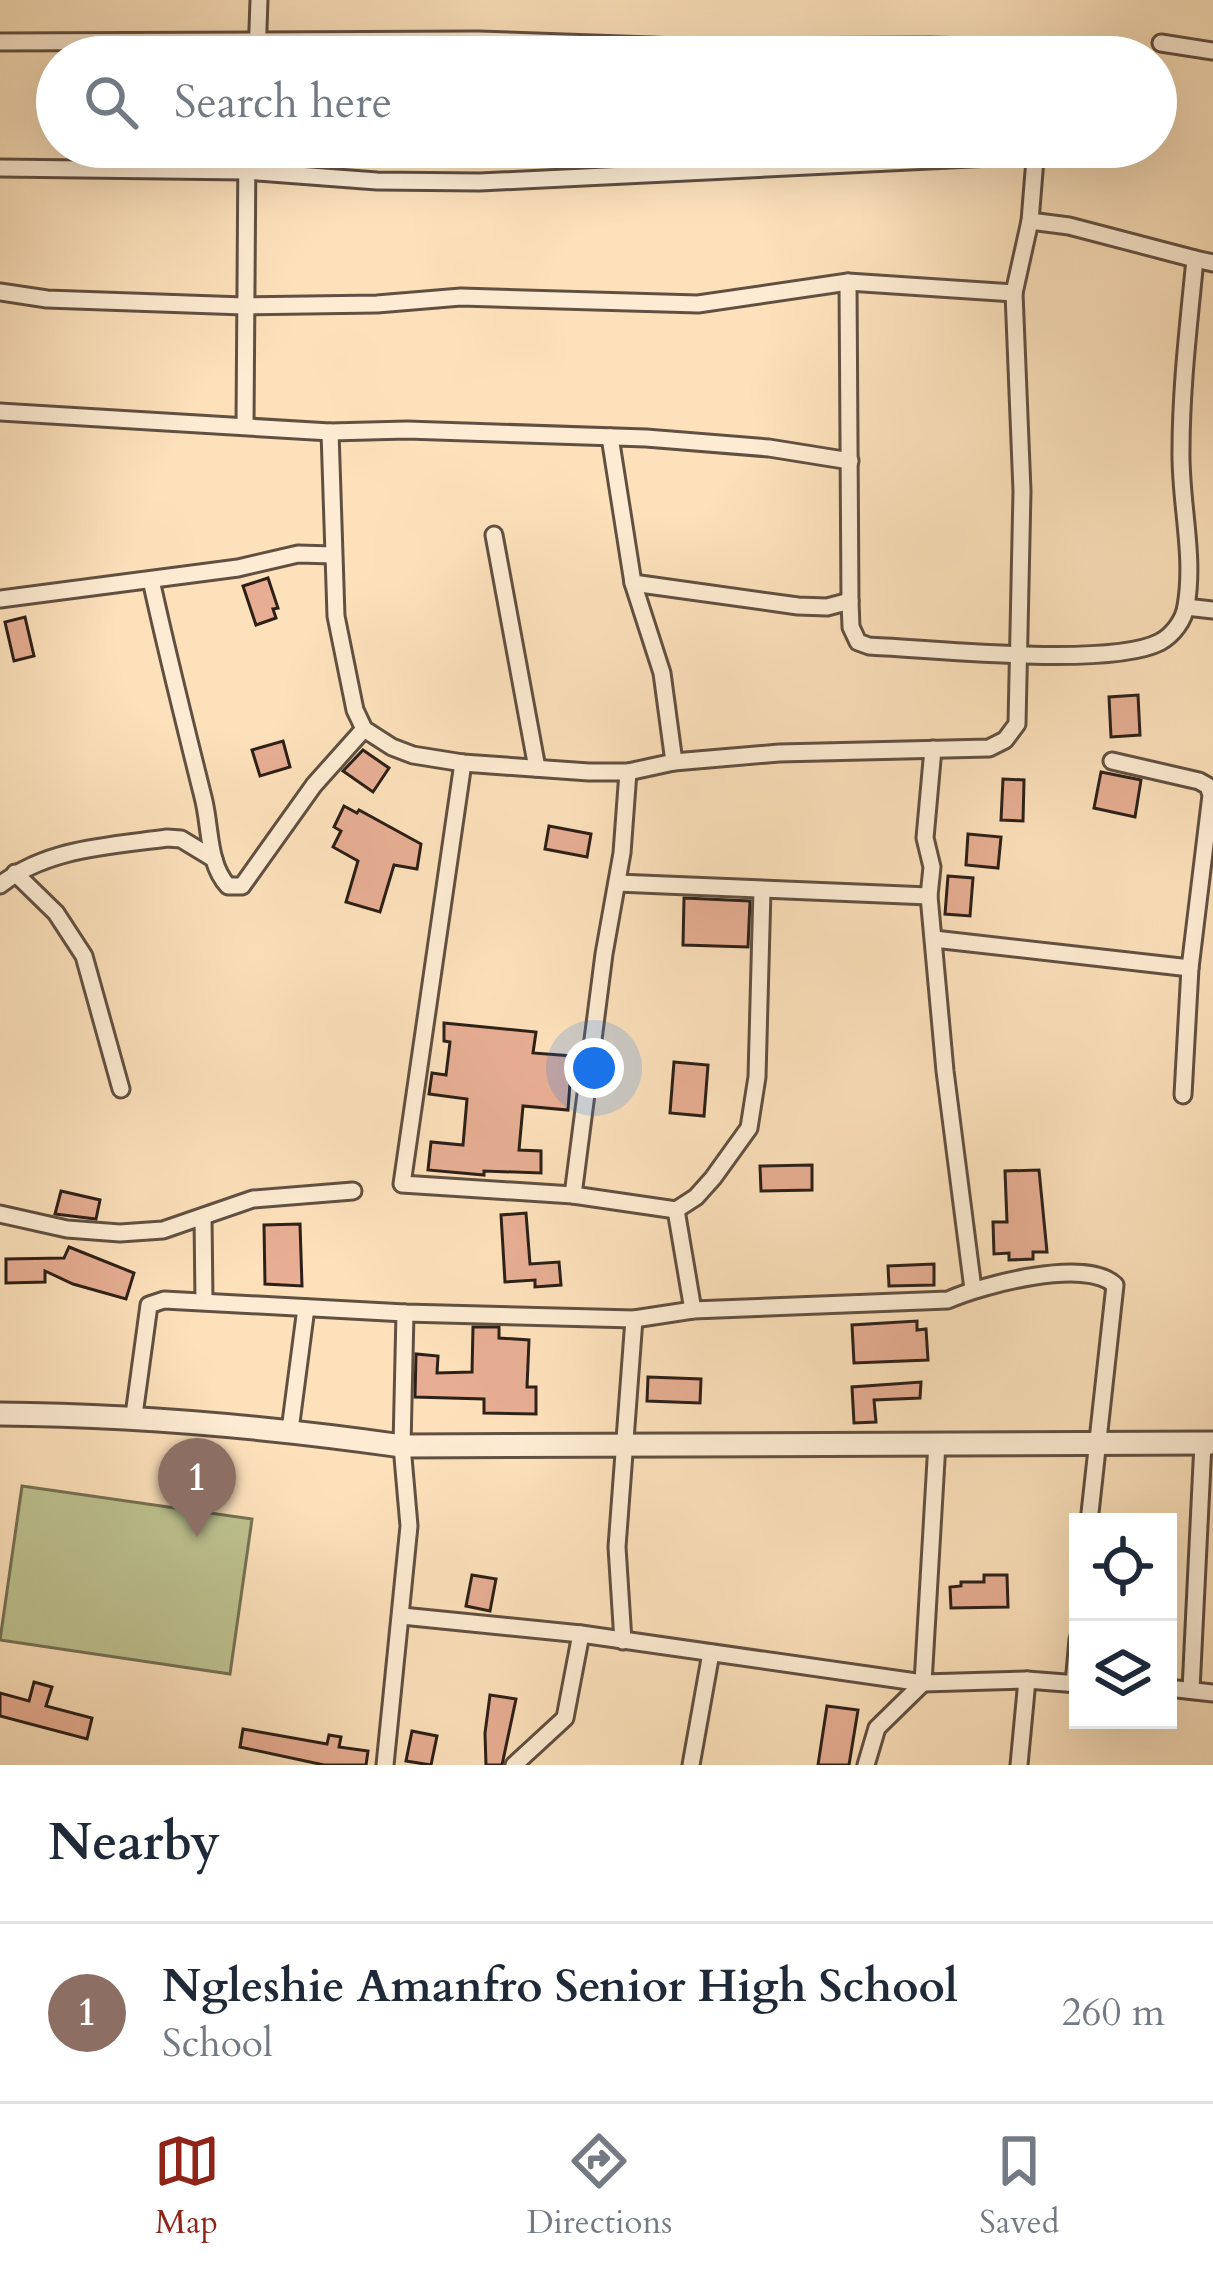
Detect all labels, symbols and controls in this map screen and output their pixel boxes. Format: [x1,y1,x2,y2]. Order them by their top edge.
search box [36,36,1177,168]
icon: search [78,69,144,135]
text: Search here [174,72,392,133]
your location [564,1038,624,1098]
pin: 1 [158,1438,236,1537]
map controls [1069,1513,1177,1729]
button: locate [1069,1513,1177,1621]
button: layers [1069,1621,1177,1729]
text: Nearby [48,1808,220,1878]
text: Ngleshie Amanfro Senior High School [162,1956,958,2017]
text: 1 [77,1986,97,2039]
text: 260 m [1062,1986,1165,2039]
text: School [162,2017,273,2070]
tab: Map [154,2128,220,2245]
tab: Directions [527,2128,672,2245]
tab: Saved [979,2128,1059,2245]

